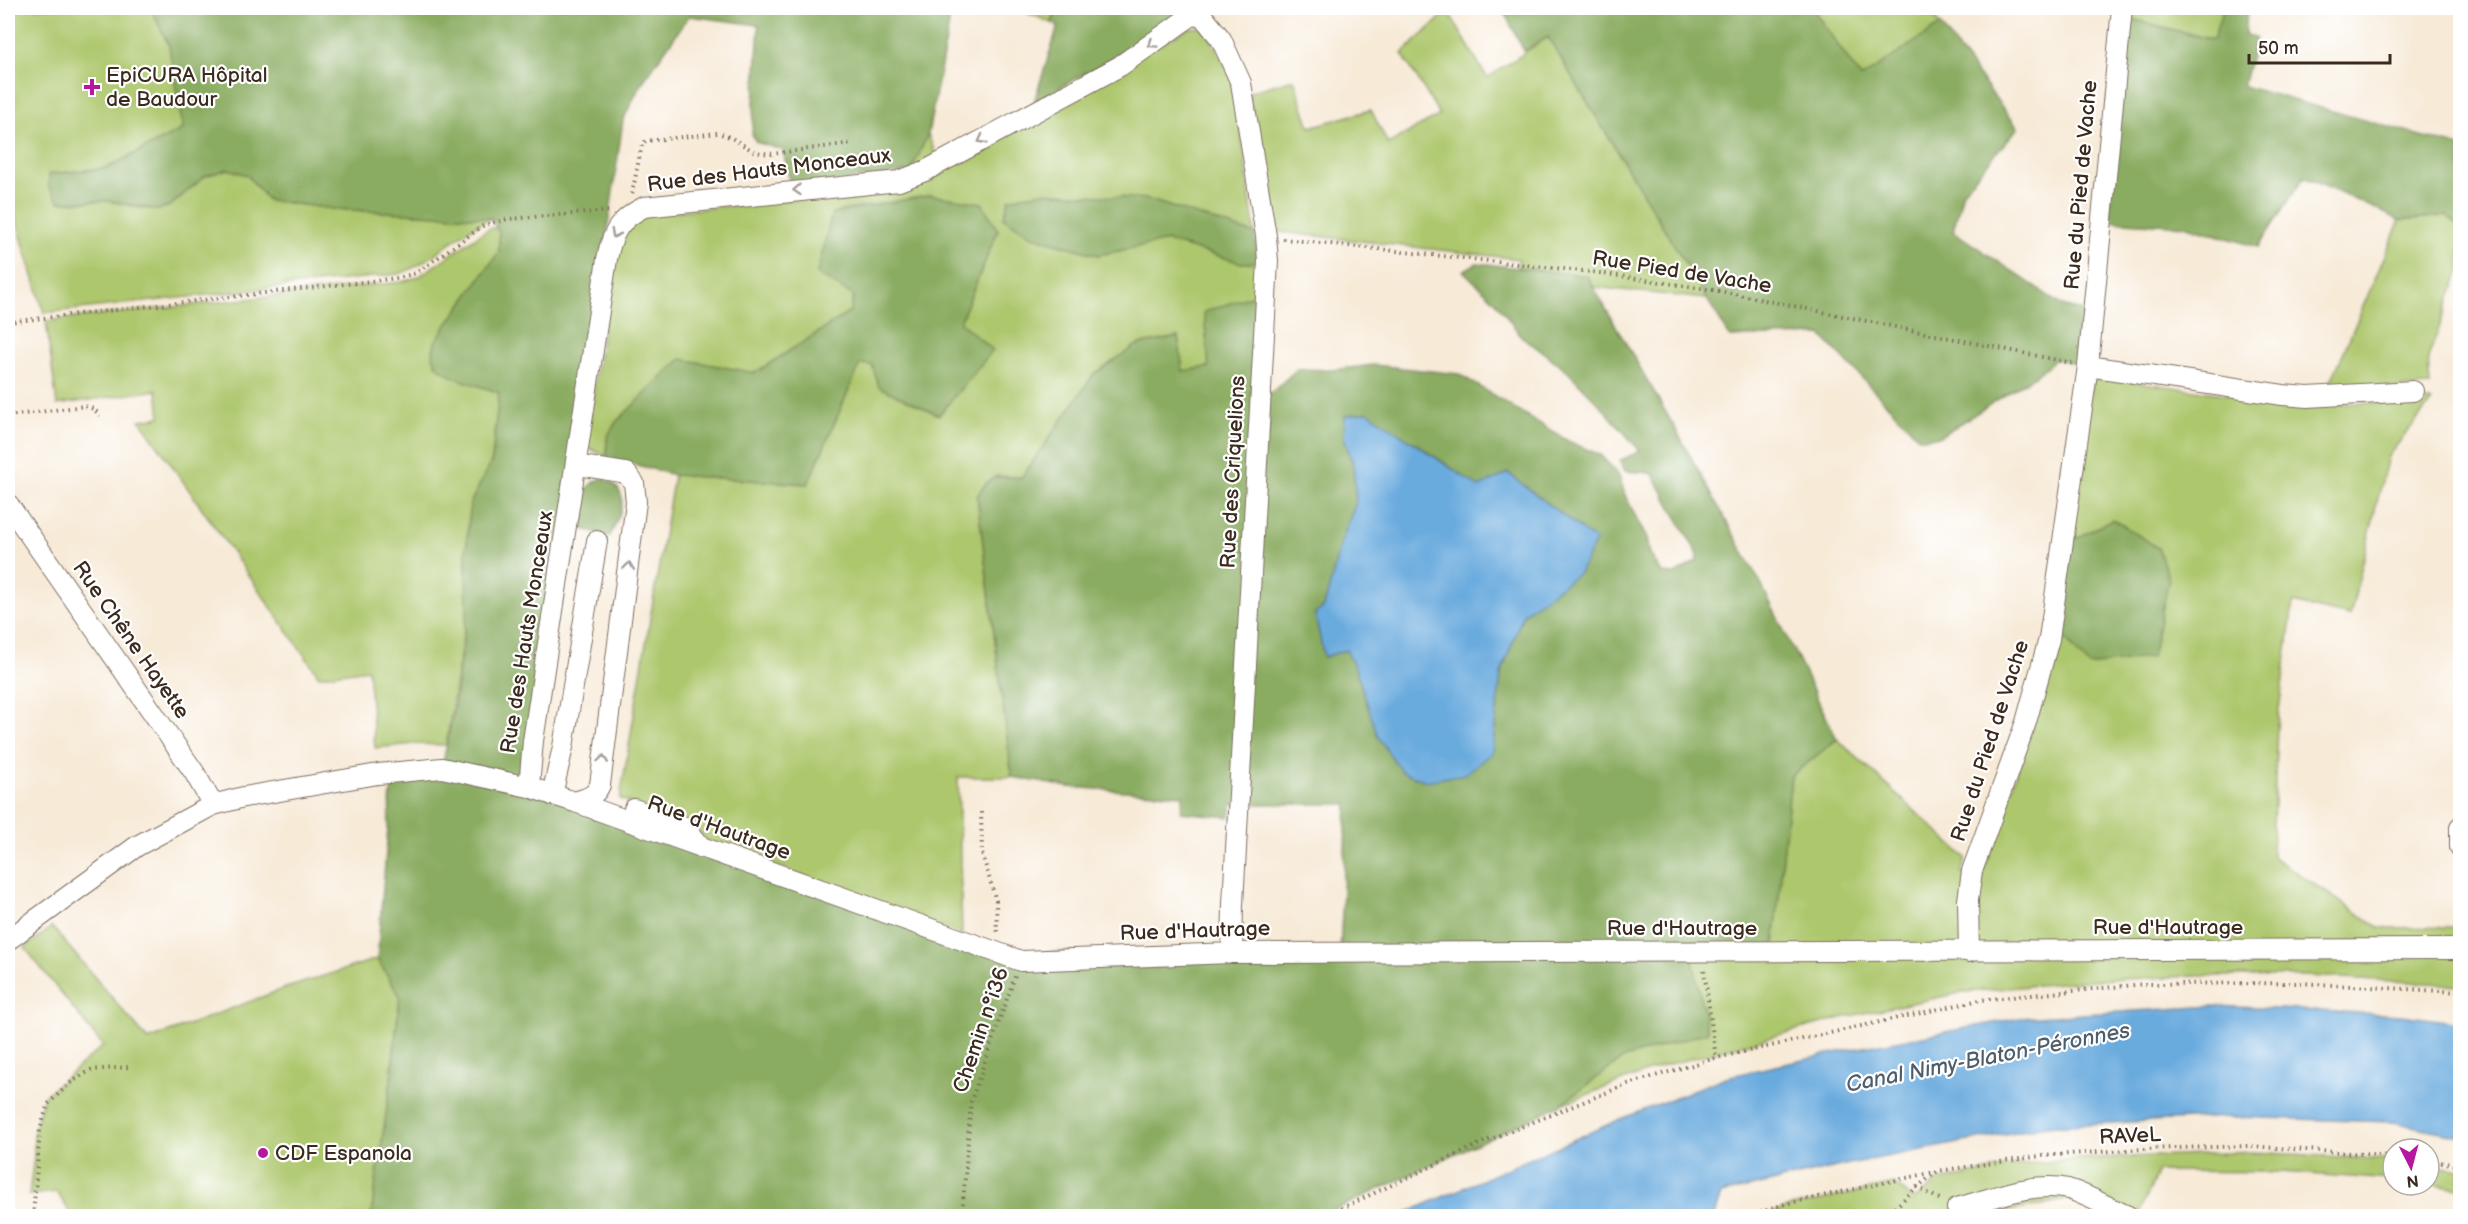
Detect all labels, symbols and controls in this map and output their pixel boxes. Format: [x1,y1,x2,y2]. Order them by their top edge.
scale bar [2249,27,2390,65]
one-way arrow [1148,37,1158,49]
text: 50 m [2258,38,2299,59]
place label: EpiCURA Hôpital de Baudour [106,63,267,112]
marker: EpiCURA Hôpital de Baudour [83,78,101,96]
street label: Rue du Pied de Vache [2059,79,2103,291]
one-way arrow [977,132,988,144]
street label: Rue des Hauts Monceaux [646,143,893,197]
one-way arrow [793,183,802,196]
one-way arrow [611,228,622,238]
street label: Rue Pied de Vache [1591,245,1773,299]
street label: Rue des Criquelions [1215,375,1251,569]
street label: Rue des Hauts Monceaux [495,509,559,755]
street label: Rue Chêne Hayette [67,556,195,724]
one-way arrow [622,561,635,570]
street label: Rue du Pied de Vache [1946,637,2034,845]
one-way arrow [597,754,609,764]
street label: Rue d'Hautrage [644,791,794,865]
street label: Rue d'Hautrage [2093,915,2243,940]
street label: Rue d'Hautrage [1119,916,1271,946]
street label: Rue d'Hautrage [1607,916,1757,941]
street label: Chemin n°i36 [948,964,1014,1096]
water label: Canal Nimy-Blaton-Péronnes [1844,1017,2132,1099]
street label: RAVeL [2098,1122,2162,1150]
north arrow [2381,1137,2441,1197]
place label: CDF Espanola [275,1141,412,1166]
marker: CDF Espanola [256,1146,270,1160]
text: N [2405,1170,2419,1191]

